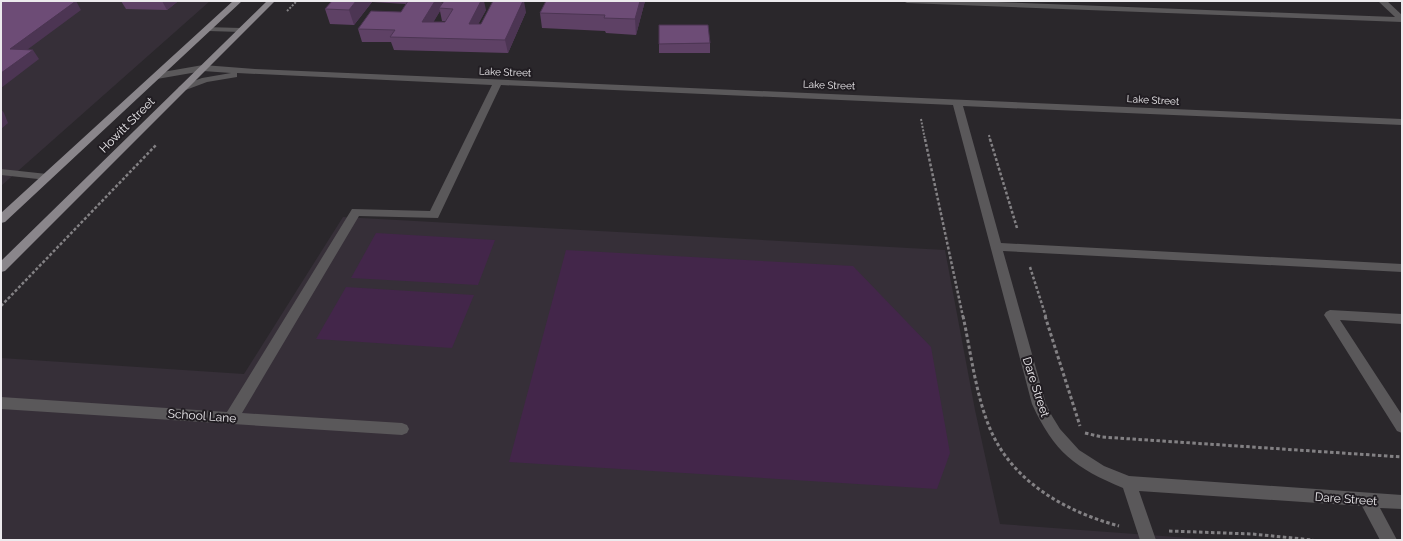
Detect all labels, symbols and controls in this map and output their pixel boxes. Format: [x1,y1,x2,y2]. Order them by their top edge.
street label: Lake Street [479,66,532,78]
street label: Lake Street [803,79,856,91]
street label: Lake Street [1127,93,1180,107]
street label: Howitt Street [96,94,158,156]
street label: Dare Street [1020,355,1052,419]
street label: School Lane [167,407,237,425]
street label: Dare Street [1314,490,1378,508]

